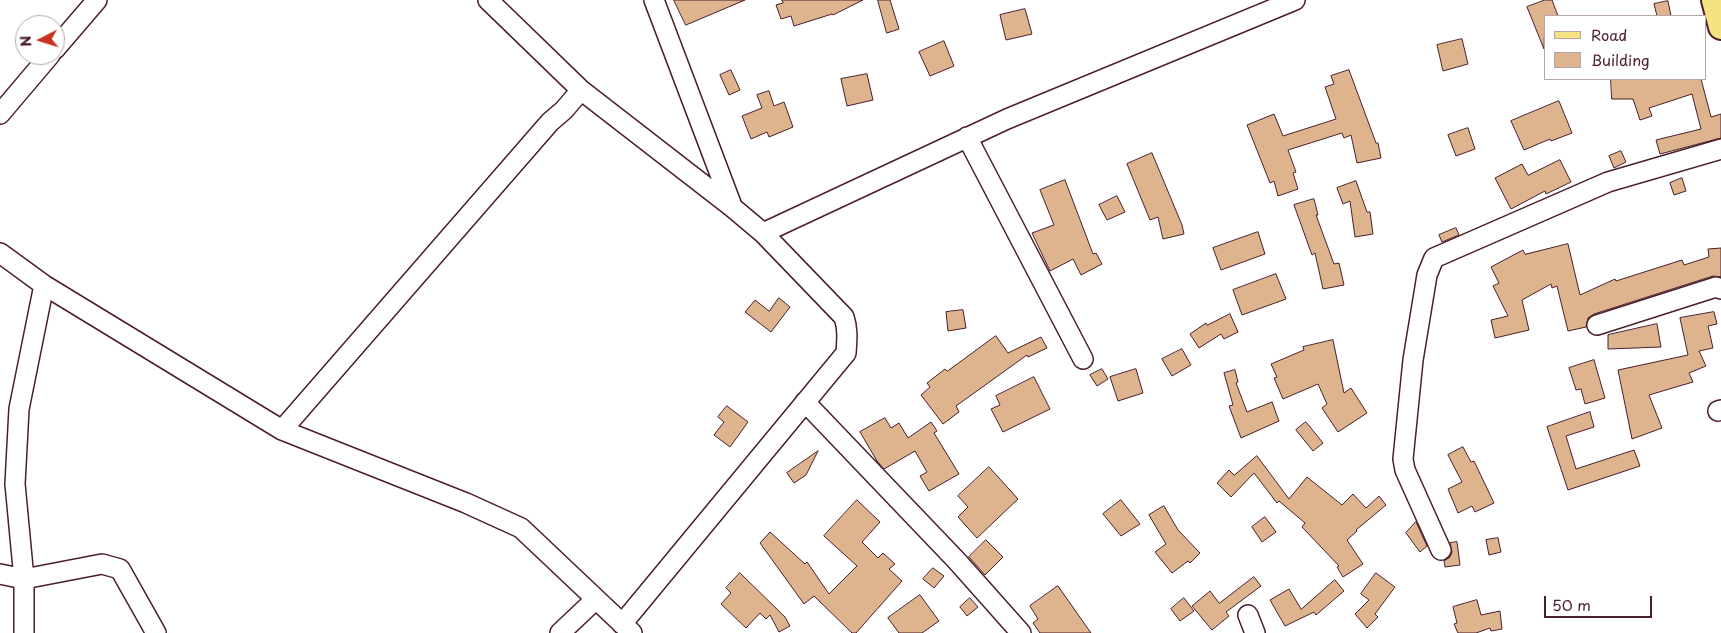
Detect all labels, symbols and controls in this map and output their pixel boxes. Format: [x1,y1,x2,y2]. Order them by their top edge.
north arrow [15,15,65,65]
legend [1544,15,1706,80]
text: Road [1591,23,1627,46]
text: N [15,35,36,48]
text: Building [1591,48,1650,71]
scale bar [1546,586,1654,618]
text: 50 m [1552,593,1591,616]

